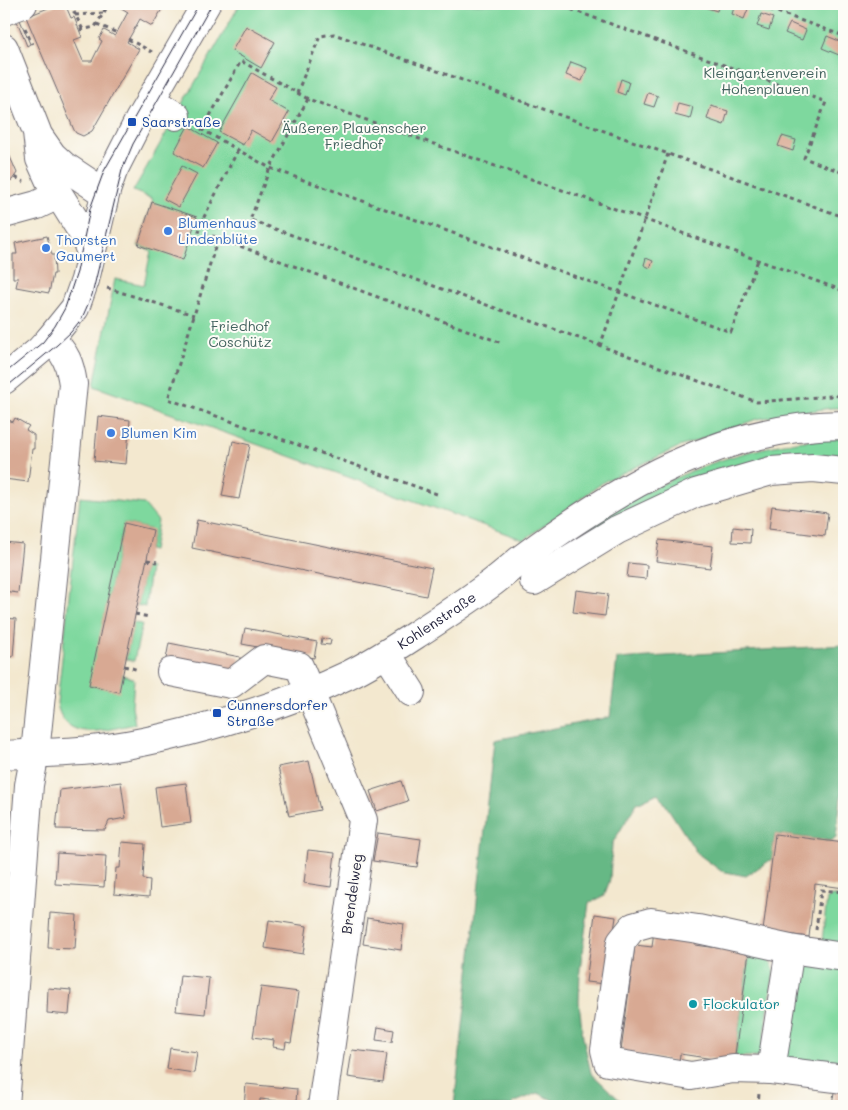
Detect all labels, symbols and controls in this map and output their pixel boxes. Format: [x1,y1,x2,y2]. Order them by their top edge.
park label: Kleingartenverein Hohenplauen [704,63,826,98]
place label: Saarstraße [142,112,221,131]
marker: Saarstraße [126,116,138,128]
park label: Äußerer Plauenscher Friedhof [281,118,427,153]
place label: Blumenhaus Lindenblüte [178,213,258,248]
marker: Blumenhaus Lindenblüte [162,225,174,237]
place label: Thorsten Gaumert [56,230,116,265]
marker: Thorsten Gaumert [40,242,52,254]
park label: Friedhof Coschütz [209,316,272,351]
place label: Blumen Kim [121,423,197,442]
marker: Blumen Kim [105,427,117,439]
street label: Kohlenstraße [393,587,480,653]
place label: Cunnersdorfer Straße [227,695,328,730]
marker: Cunnersdorfer Straße [211,707,223,719]
street label: Brendelweg [336,853,367,935]
place label: Flockulator [703,994,780,1013]
marker: Flockulator [687,998,699,1010]

